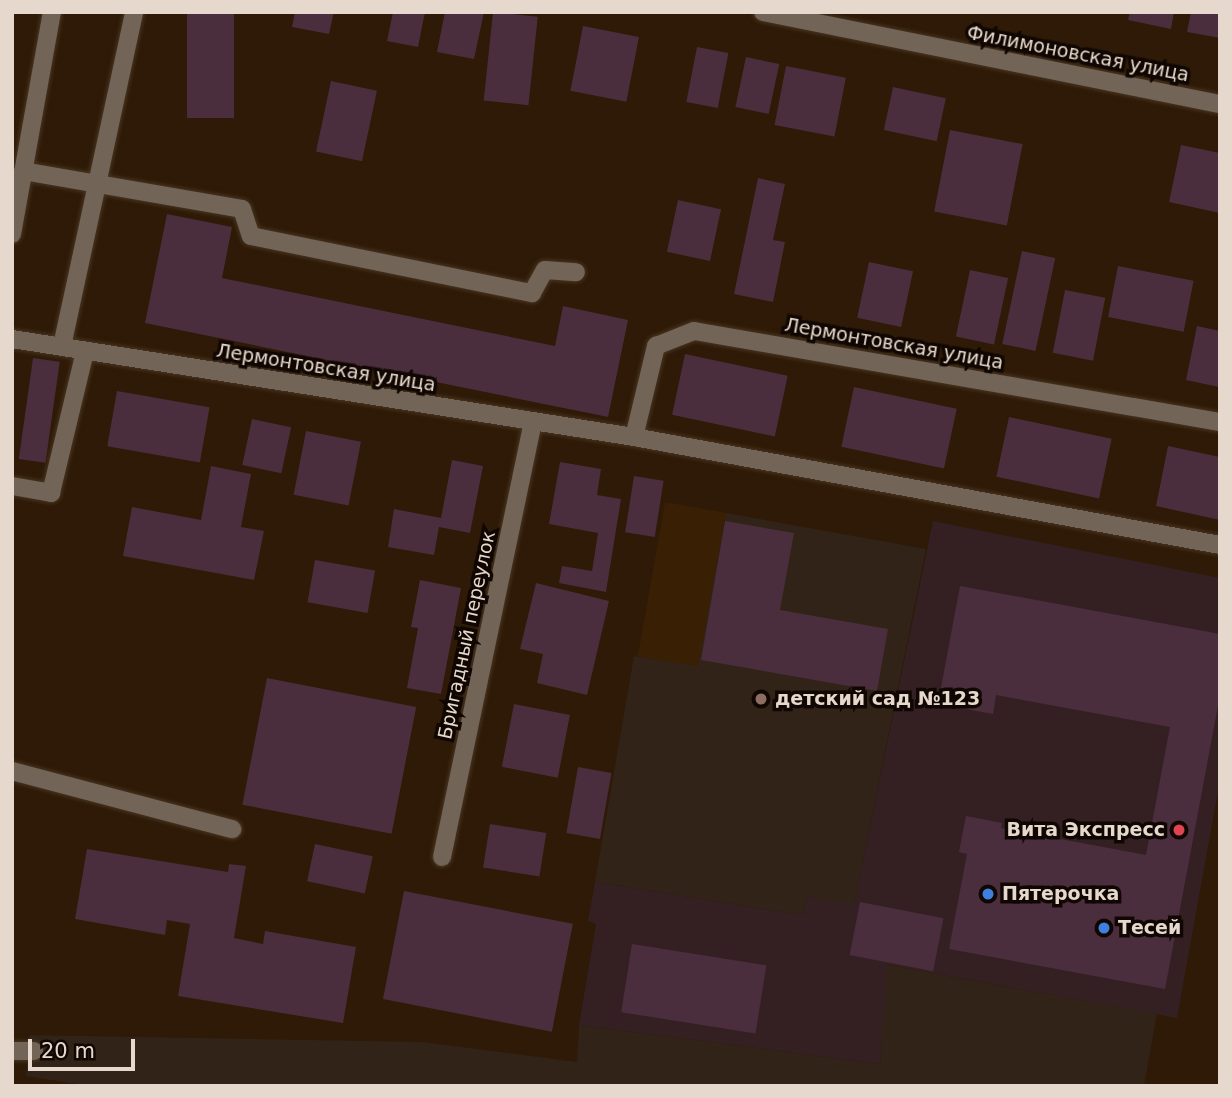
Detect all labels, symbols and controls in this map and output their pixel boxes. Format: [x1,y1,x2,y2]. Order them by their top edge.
street label: Филимоновская улица [965,21,1191,87]
street label: Лермонтовская улица [783,314,1005,374]
street label: Лермонтовская улица [215,339,437,397]
street label: Бригадный переулок [434,529,500,741]
place label: детский сад №123 [775,688,980,710]
marker: детский сад №123 [753,691,769,707]
place label: Вита Экспресс [1007,819,1165,841]
marker: Вита Экспресс [1171,822,1187,838]
place label: Пятерочка [1002,883,1119,905]
marker: Пятерочка [980,886,996,902]
place label: Тесей [1118,917,1181,939]
marker: Тесей [1096,920,1112,936]
scale bar [32,1024,138,1068]
text: 20 m [41,1039,95,1063]

